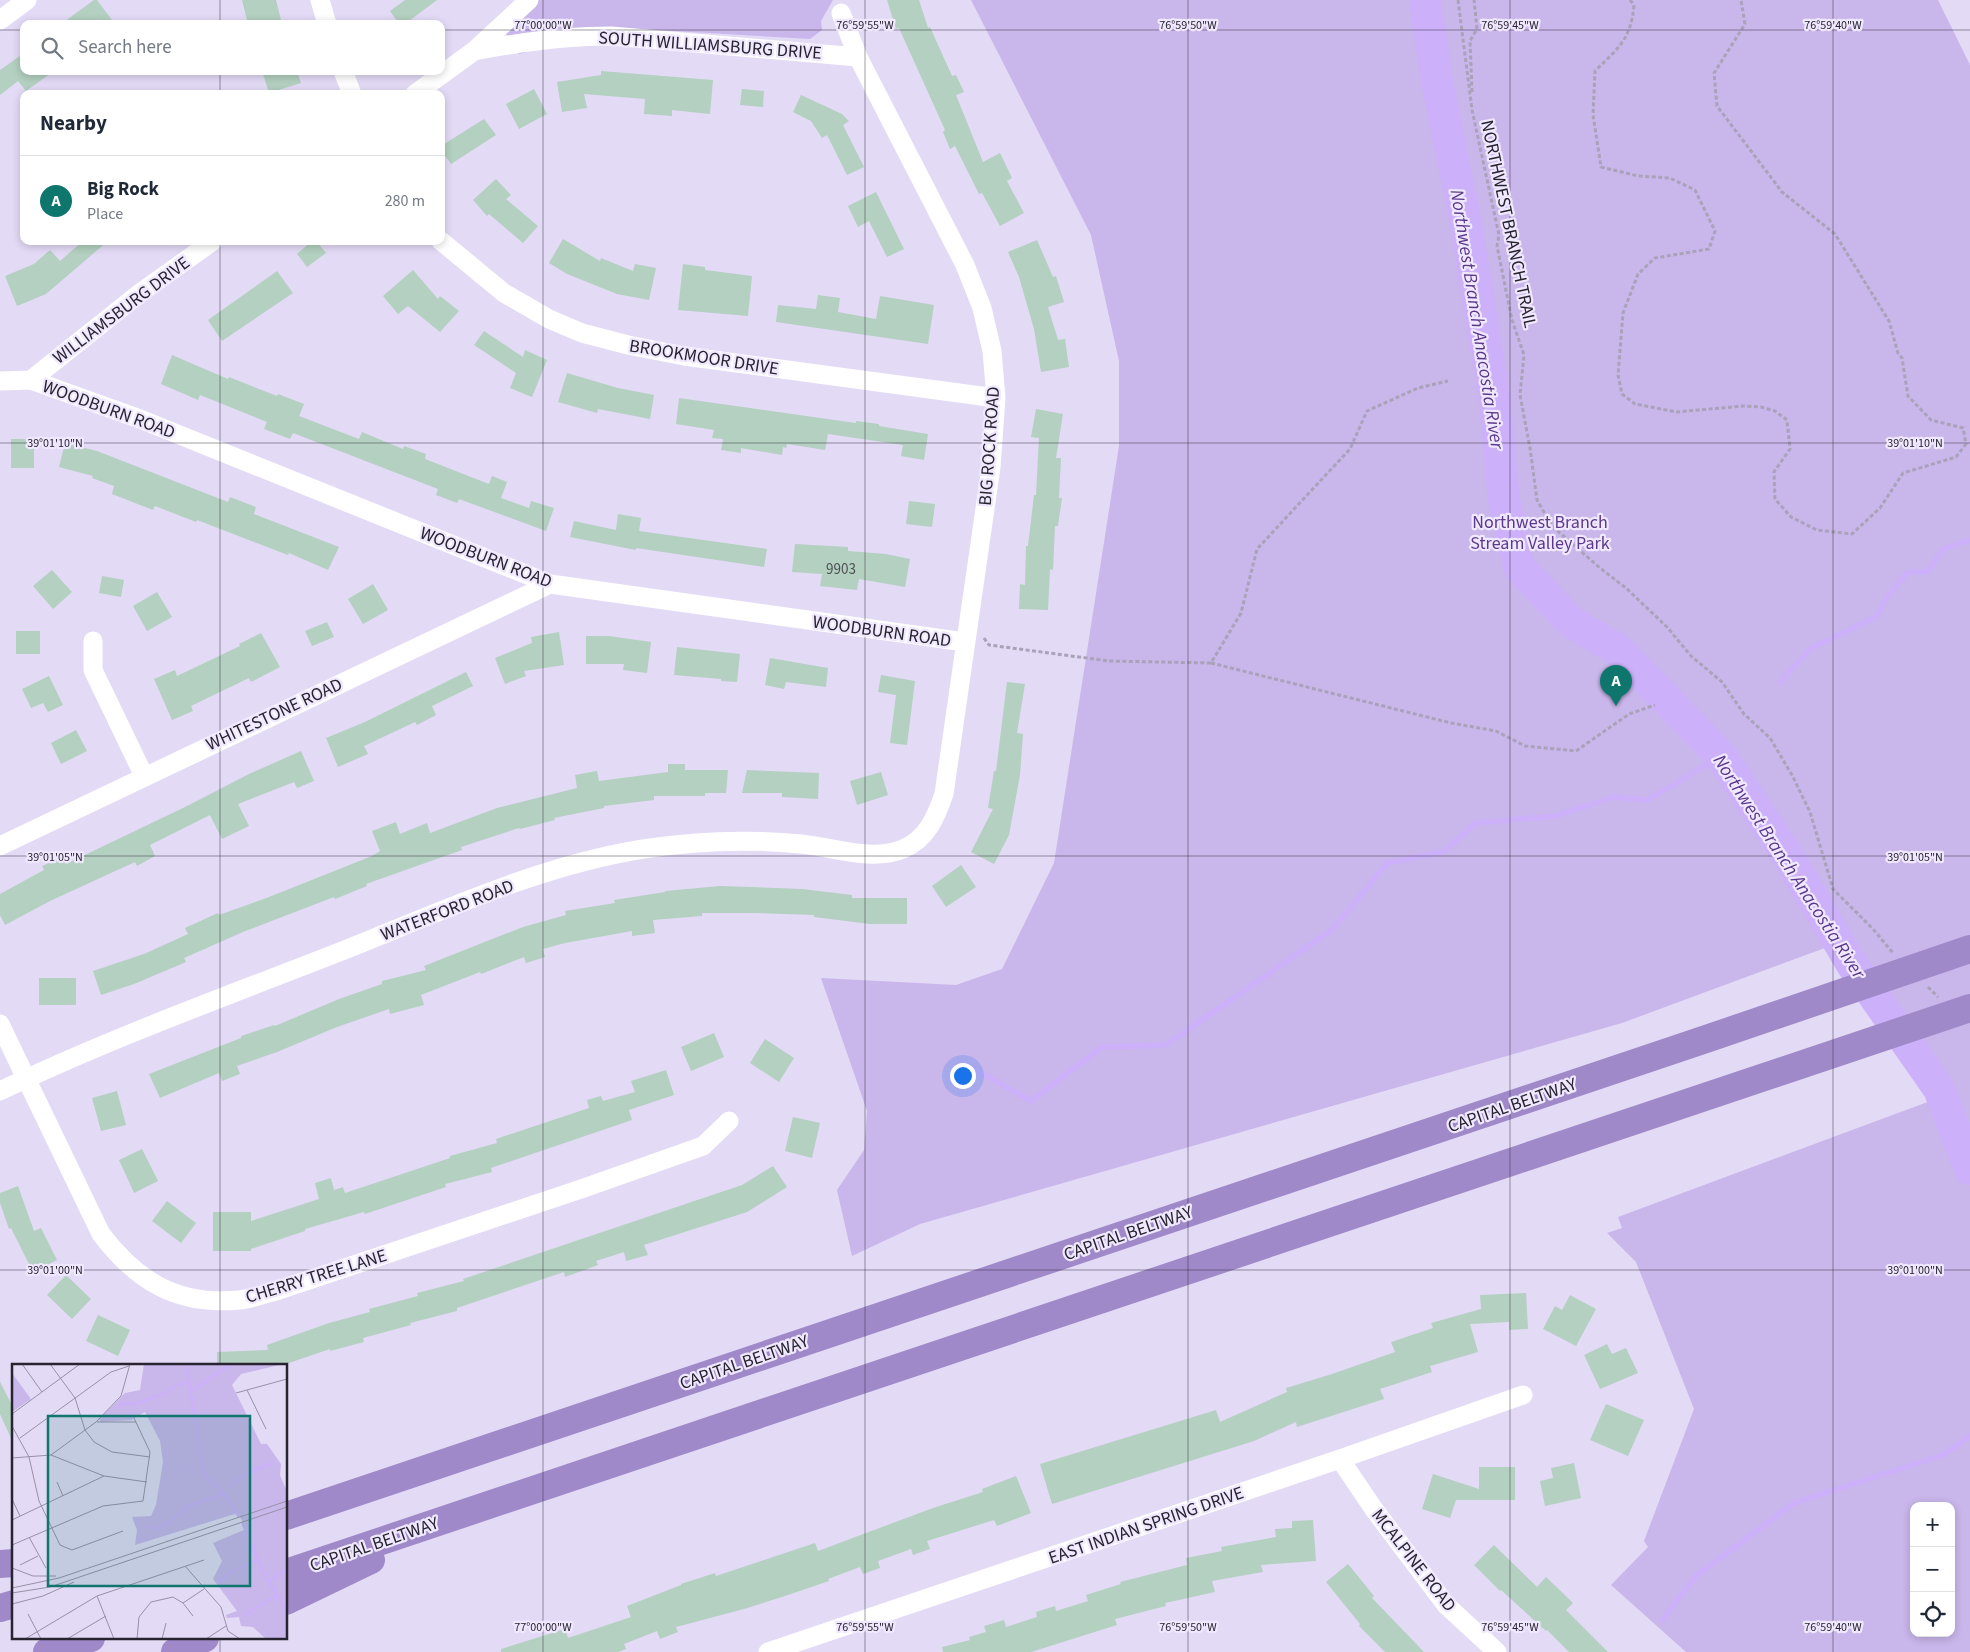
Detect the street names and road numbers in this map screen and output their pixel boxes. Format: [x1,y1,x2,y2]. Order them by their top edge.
street label: SOUTH WILLIAMSBURG DRIVE [598,25,822,66]
street label: NORTHWEST BRANCH TRAIL [1474,118,1543,331]
street label: WILLIAMSBURG DRIVE [48,251,195,370]
street label: BROOKMOOR DRIVE [627,333,780,382]
street label: WOODBURN ROAD [39,374,179,445]
street label: BIG ROCK ROAD [973,386,1006,506]
street label: WOODBURN ROAD [416,521,555,594]
street label: WOODBURN ROAD [811,609,953,654]
street label: WHITESTONE ROAD [202,672,346,757]
street label: WATERFORD ROAD [377,874,517,947]
street label: CAPITAL BELTWAY [1444,1072,1580,1139]
street label: CAPITAL BELTWAY [1060,1200,1196,1267]
street label: CHERRY TREE LANE [243,1243,390,1310]
street label: CAPITAL BELTWAY [676,1329,812,1396]
street label: EAST INDIAN SPRING DRIVE [1045,1480,1247,1571]
street label: MCALPINE ROAD [1365,1504,1462,1617]
street label: CAPITAL BELTWAY [306,1511,442,1578]

